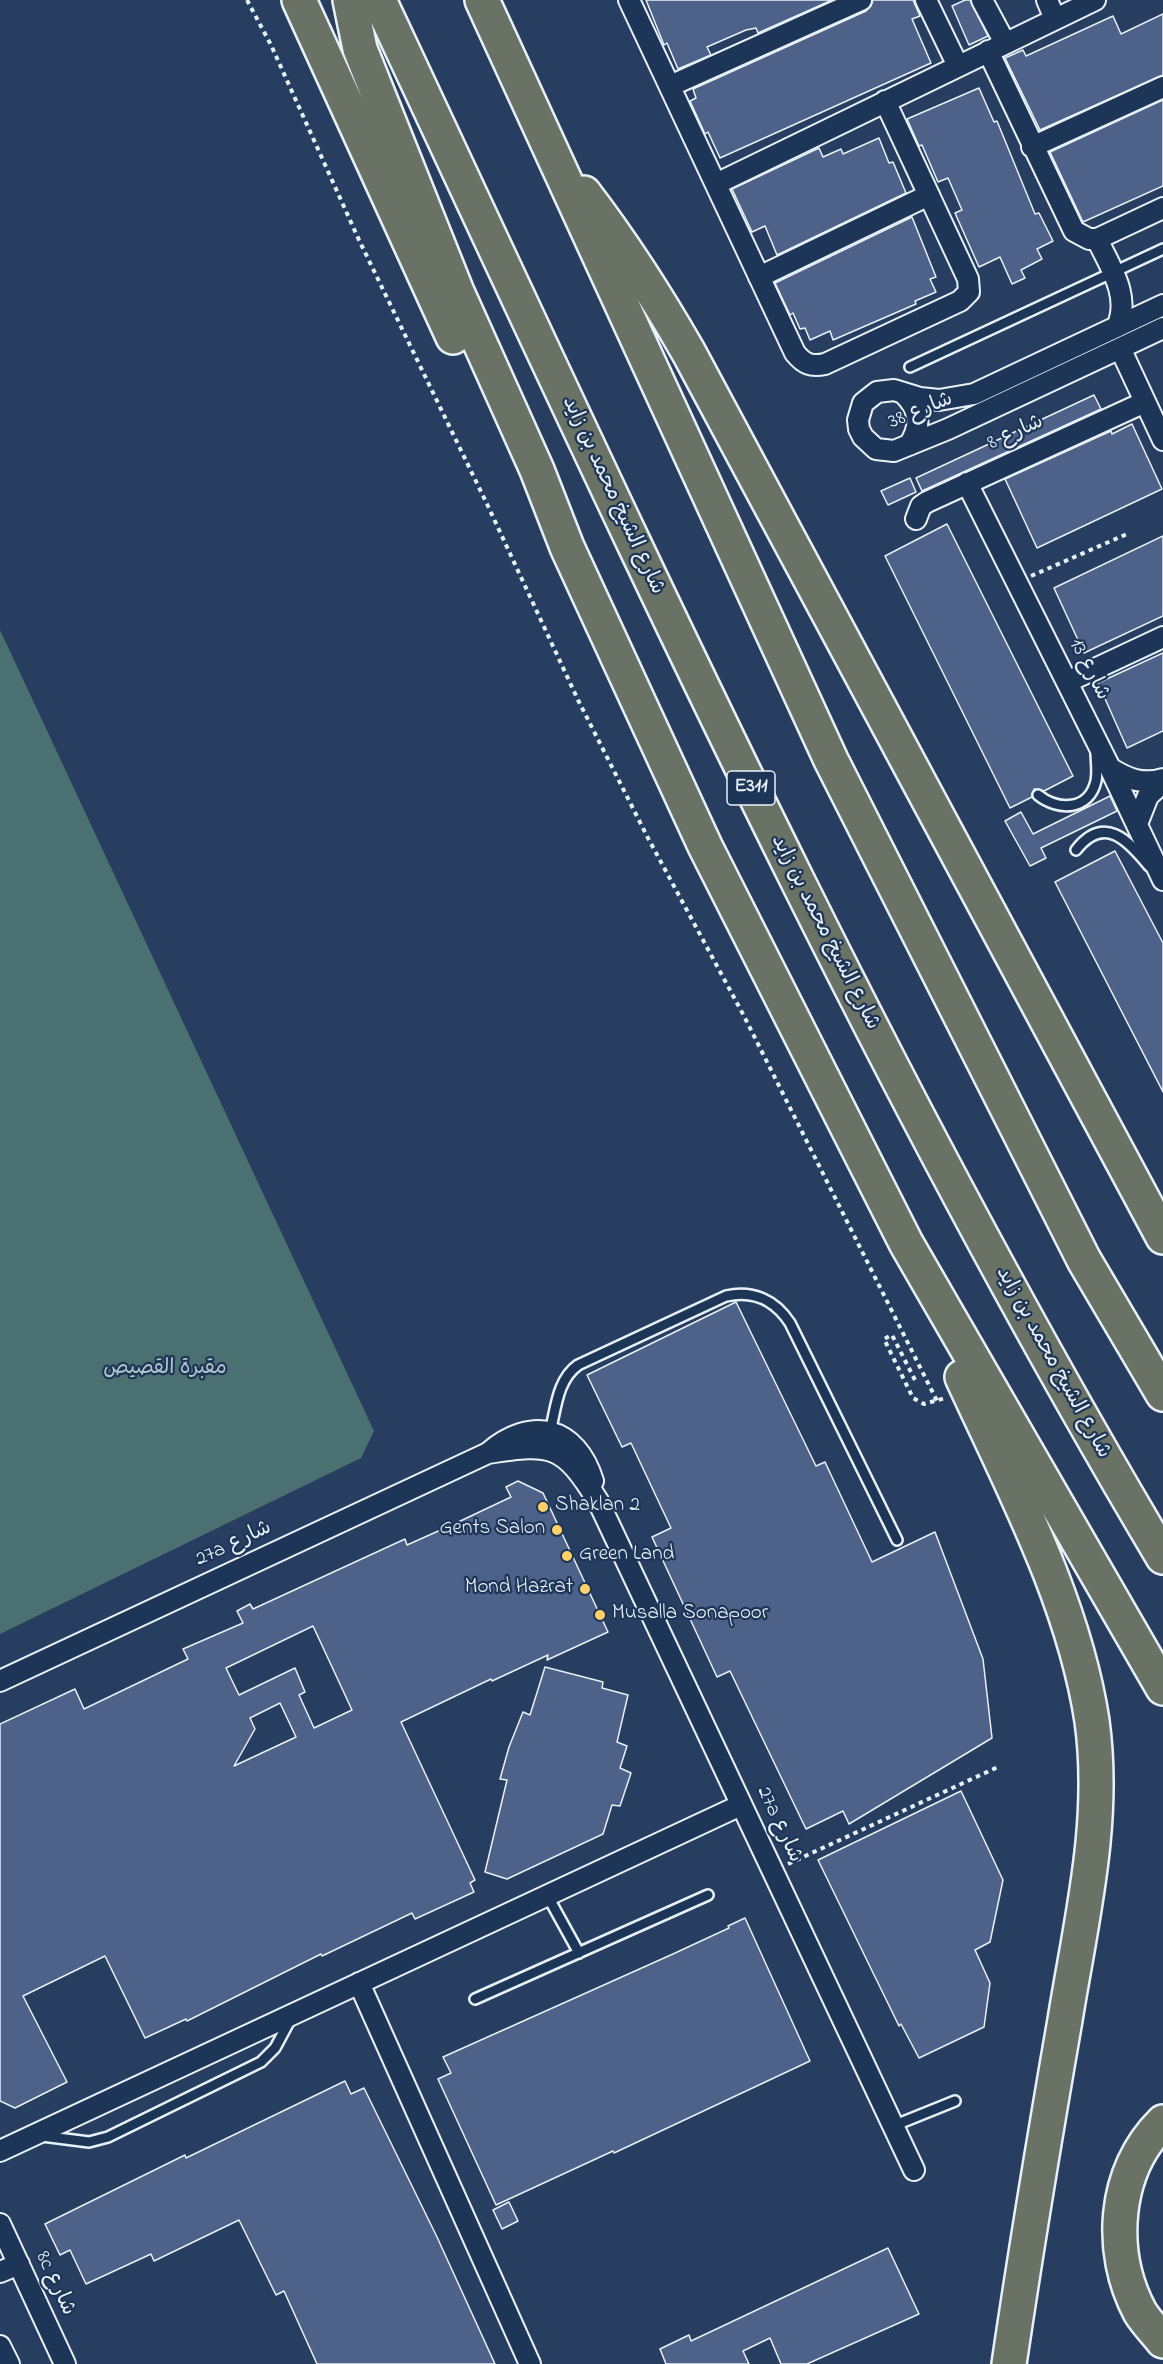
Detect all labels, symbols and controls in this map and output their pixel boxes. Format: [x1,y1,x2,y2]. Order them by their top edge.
street label: شارع 38 [885,388,957,436]
street label: شارع الشيخ محمد بن زايد [555,393,669,599]
street label: شارع 8 [984,411,1048,457]
street label: شارع 13 [1062,635,1114,705]
road number: E311 [727,771,775,805]
street label: شارع الشيخ محمد بن زايد [764,831,884,1035]
street label: شارع الشيخ محمد بن زايد [989,1263,1115,1463]
park label: مقبرة القصيص [103,1357,227,1383]
place label: Shaklan 2 [555,1494,640,1520]
marker: Shaklan 2 [536,1500,550,1514]
street label: 27a شارع [192,1516,276,1574]
place label: Gents Salon [439,1517,545,1543]
marker: Gents Salon [550,1523,564,1537]
place label: Green Land [579,1543,674,1569]
marker: Green Land [560,1549,574,1563]
place label: Mond Hazrat [465,1576,573,1602]
marker: Mond Hazrat [578,1582,592,1596]
place label: Musalla Sonapoor [612,1602,768,1628]
marker: Musalla Sonapoor [593,1608,607,1622]
street label: 27a شارع [749,1783,807,1867]
street label: 8c شارع [28,2248,80,2320]

